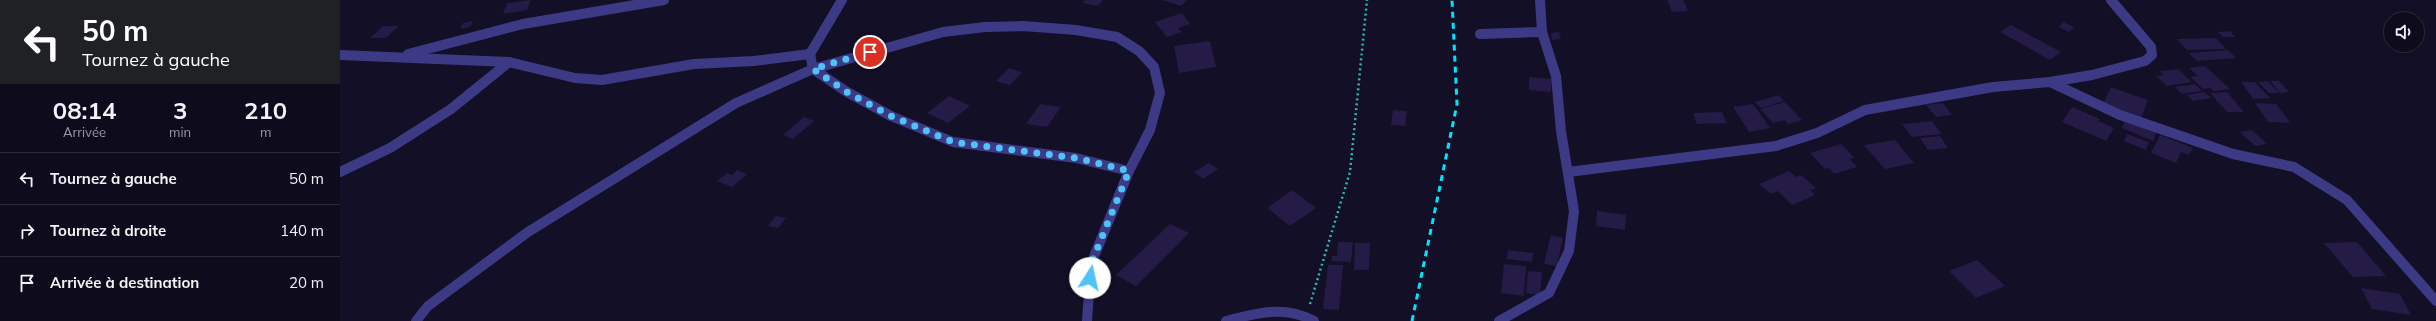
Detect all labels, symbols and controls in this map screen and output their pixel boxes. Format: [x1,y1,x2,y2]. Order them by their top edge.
map controls [2384,12,2424,52]
button: sound [2384,12,2424,52]
text: 50 m [82,13,148,48]
icon: left [16,16,68,68]
pin [853,35,887,69]
icon: arrive [859,41,881,63]
text: Tournez à gauche [82,48,230,71]
text: 08:14 [53,95,116,125]
text: 3 [173,95,187,125]
text: 210 [244,95,287,125]
text: Arrivée [63,124,106,140]
text: min [169,124,191,140]
text: m [260,124,271,140]
icon: left [16,168,38,190]
text: Tournez à gauche [50,169,177,188]
text: 50 m [289,169,324,188]
icon: right [16,220,38,242]
text: Tournez à droite [50,221,166,240]
text: 140 m [280,221,324,240]
position arrow [1069,257,1111,299]
icon: arrive [16,272,38,294]
text: Arrivée à destination [50,273,199,292]
text: 20 m [289,273,324,292]

